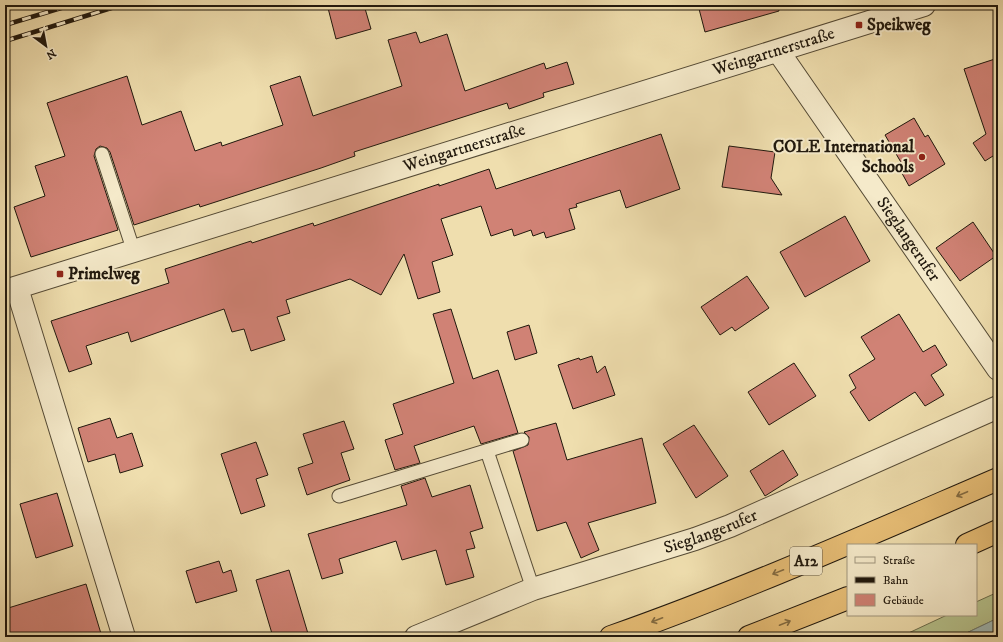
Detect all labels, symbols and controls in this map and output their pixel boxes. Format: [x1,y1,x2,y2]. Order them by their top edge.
place label: Speikweg [867,14,931,36]
marker: Speikweg [854,20,864,30]
street label: Weingartnerstraße [709,22,837,81]
north arrow [26,26,66,66]
text: N [43,45,58,62]
street label: Weingartnerstraße [400,119,528,178]
place label: COLE International Schools [773,136,915,178]
marker: COLE International Schools [917,152,927,162]
street label: Sieglangerufer [871,193,946,287]
place label: Primelweg [68,263,140,285]
marker: Primelweg [55,269,65,279]
one-way arrow [957,491,969,498]
street label: Sieglangerufer [661,504,761,559]
legend [847,544,977,616]
road number: A12 [790,547,822,575]
text: Straße [883,553,915,568]
one-way arrow [773,569,785,576]
text: Bahn [883,573,909,588]
text: Gebäude [883,593,924,608]
one-way arrow [652,617,664,625]
one-way arrow [779,618,791,626]

